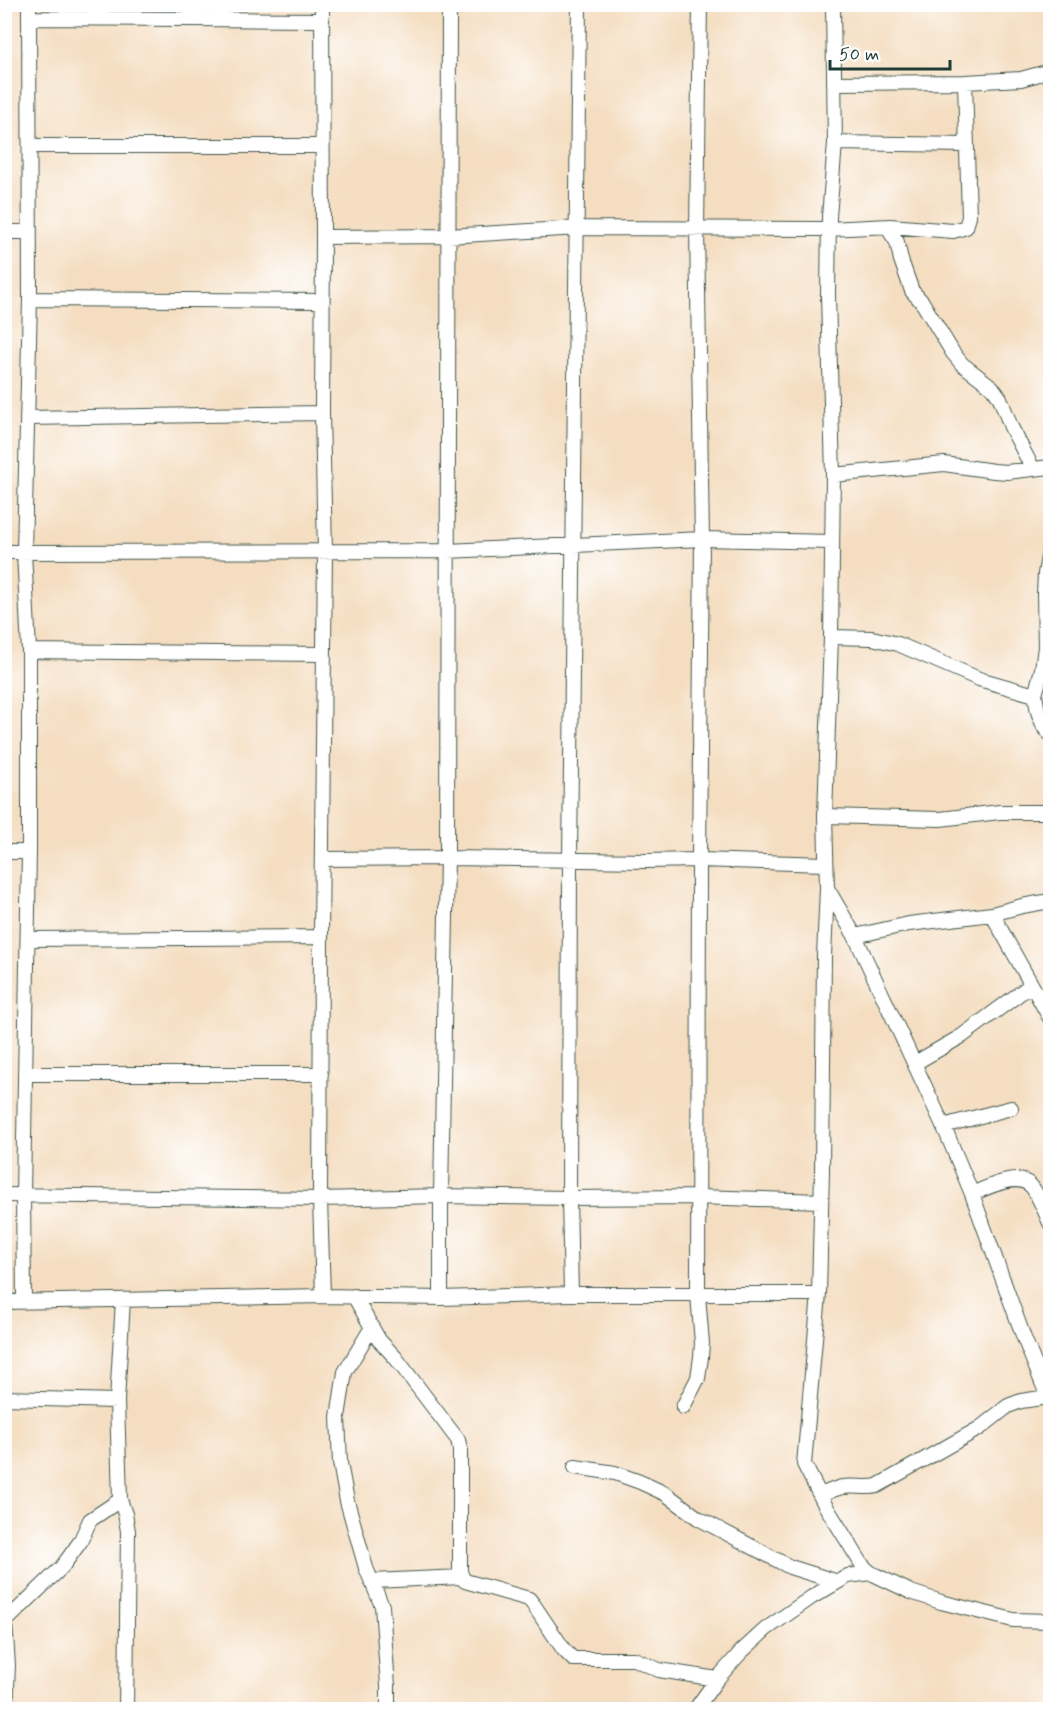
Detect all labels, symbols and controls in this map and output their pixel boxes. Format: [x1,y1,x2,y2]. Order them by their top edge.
scale bar [830,33,950,71]
text: 50 m [839,43,879,67]

